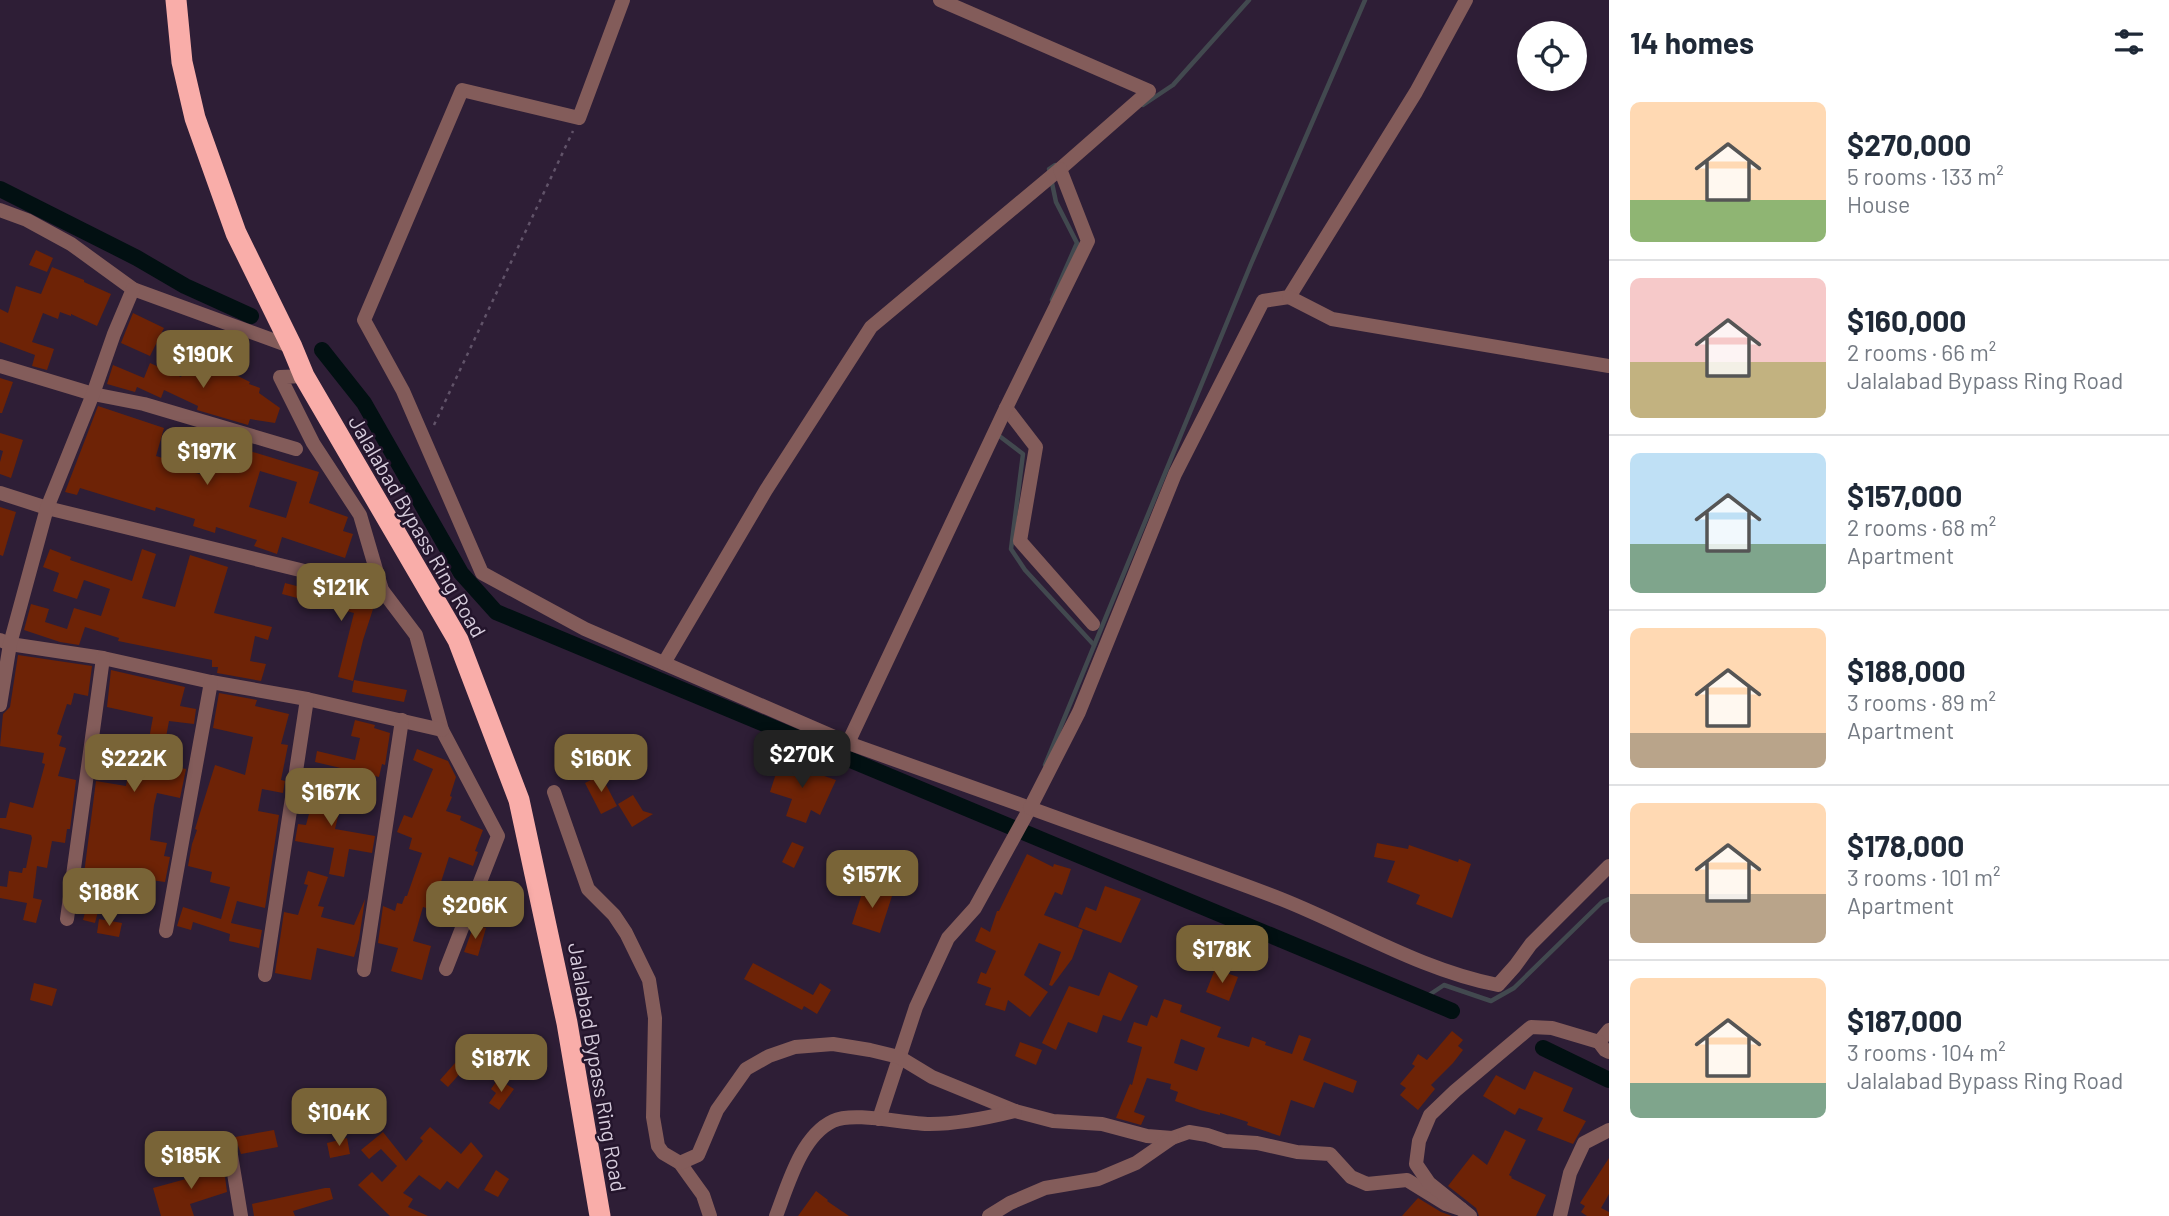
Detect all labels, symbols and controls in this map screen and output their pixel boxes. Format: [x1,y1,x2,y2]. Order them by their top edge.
map controls [1517,21,1587,91]
button: locate [1517,21,1587,91]
icon: filters [2110,23,2148,61]
text: 14 homes [1630,24,1754,60]
text: $270,000 [1847,126,1971,162]
icon: home [1686,130,1770,214]
text: 5 rooms · 133 m² [1847,162,2004,190]
text: House [1847,190,1910,218]
text: $160,000 [1847,302,1966,338]
icon: home [1686,306,1770,390]
pin: $190K [154,330,252,390]
text: 2 rooms · 66 m² [1847,338,1996,366]
text: $190K [172,339,234,367]
text: Jalalabad Bypass Ring Road [1847,366,2123,394]
street label: Jalalabad Bypass Ring Road [344,410,492,642]
pin: $197K [158,428,256,487]
text: $197K [177,436,237,464]
text: $157,000 [1847,477,1962,513]
icon: home [1686,481,1770,565]
text: 2 rooms · 68 m² [1847,513,1996,541]
text: Apartment [1847,541,1954,569]
pin: $121K [292,564,390,623]
text: $121K [313,572,369,600]
text: $188,000 [1847,652,1966,688]
icon: home [1686,656,1770,740]
text: 3 rooms · 89 m² [1847,688,1996,716]
text: Apartment [1847,716,1954,744]
pin: $270K [753,730,851,790]
pin: $222K [85,734,183,794]
pin: $160K [552,734,650,794]
text: $270K [770,739,834,767]
text: $222K [101,743,167,771]
text: $160K [570,743,632,771]
pin: $167K [282,768,380,828]
text: $167K [301,777,361,805]
text: $178,000 [1847,827,1964,863]
icon: home [1686,831,1770,915]
pin: $157K [823,850,921,910]
text: $157K [842,859,902,887]
text: 3 rooms · 101 m² [1847,863,2000,891]
pin: $188K [60,869,158,928]
text: $188K [79,877,139,905]
pin: $206K [426,881,524,941]
text: $206K [442,890,508,918]
text: Apartment [1847,891,1954,919]
pin: $178K [1173,926,1271,985]
text: $178K [1192,934,1252,962]
street label: Jalalabad Bypass Ring Road [564,941,632,1193]
text: $187,000 [1847,1002,1962,1038]
icon: home [1686,1006,1770,1090]
pin: $187K [452,1034,550,1094]
text: 3 rooms · 104 m² [1847,1038,2006,1066]
text: $187K [471,1043,531,1071]
text: Jalalabad Bypass Ring Road [1847,1066,2123,1094]
pin: $104K [290,1088,388,1148]
text: $104K [308,1097,370,1125]
pin: $185K [142,1132,240,1191]
text: $185K [161,1140,221,1168]

